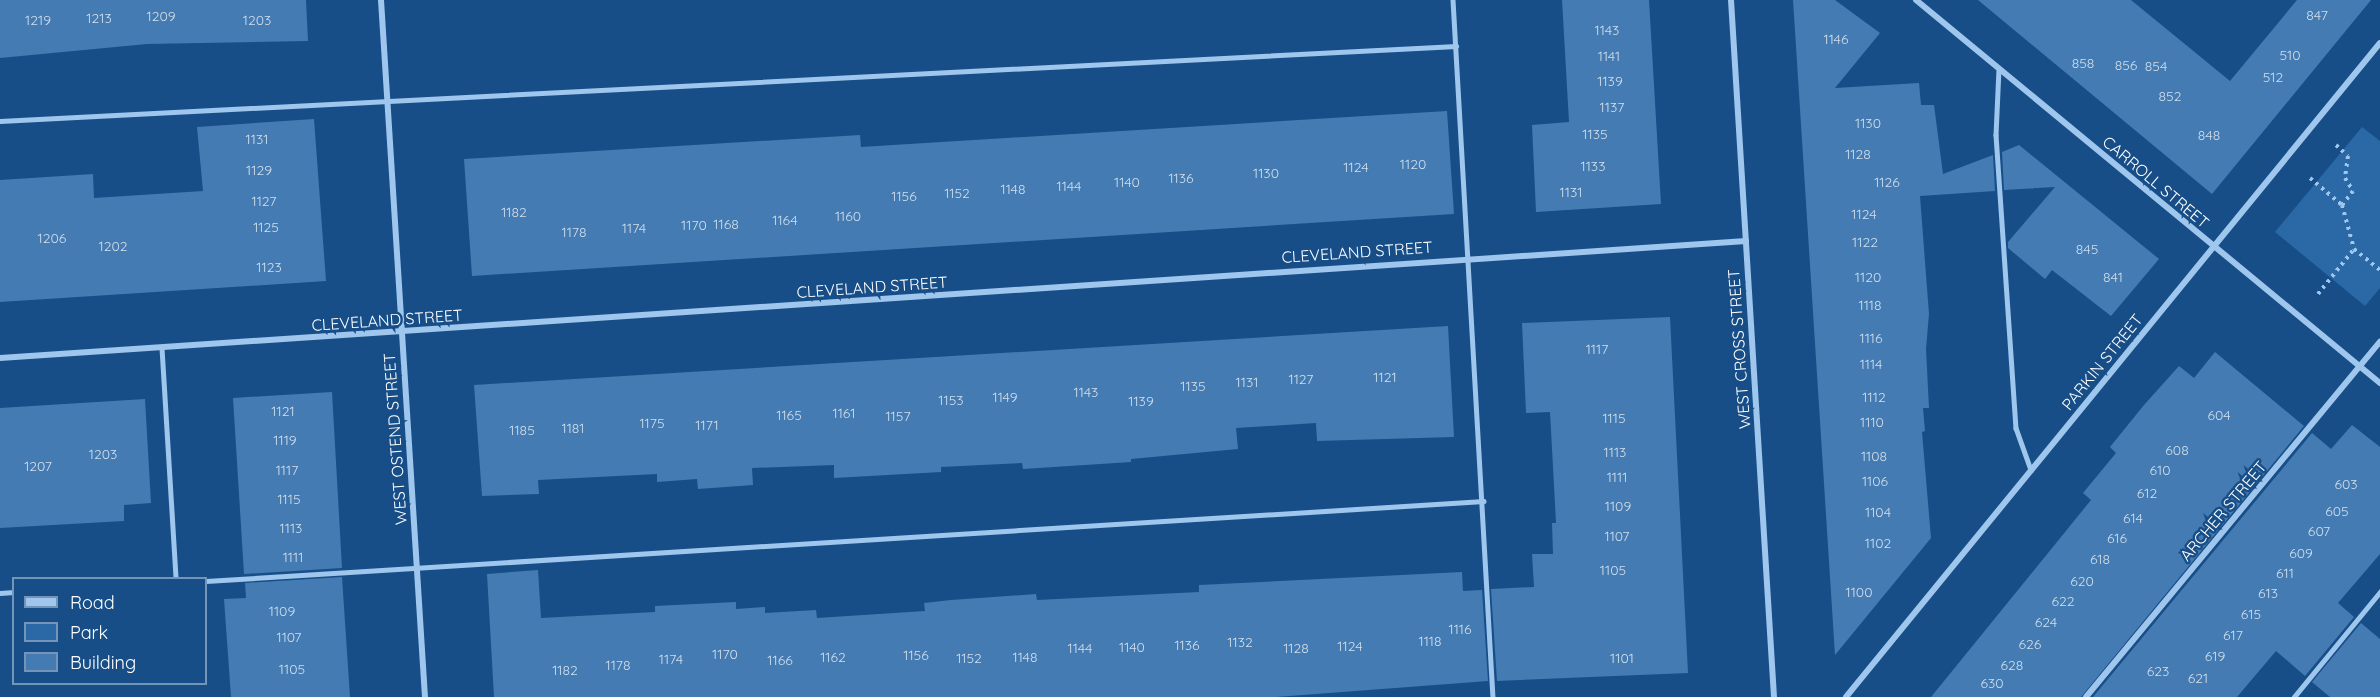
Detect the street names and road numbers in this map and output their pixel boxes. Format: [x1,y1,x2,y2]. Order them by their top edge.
street label: CARROLL STREET [2099,132,2213,232]
street label: CLEVELAND STREET [1281,237,1433,267]
street label: WEST CROSS STREET [1724,268,1754,430]
street label: CLEVELAND STREET [796,272,948,302]
street label: CLEVELAND STREET [311,305,463,335]
street label: PARKIN STREET [2057,310,2147,414]
street label: WEST OSTEND STREET [379,352,411,526]
street label: ARCHER STREET [2176,457,2270,565]

